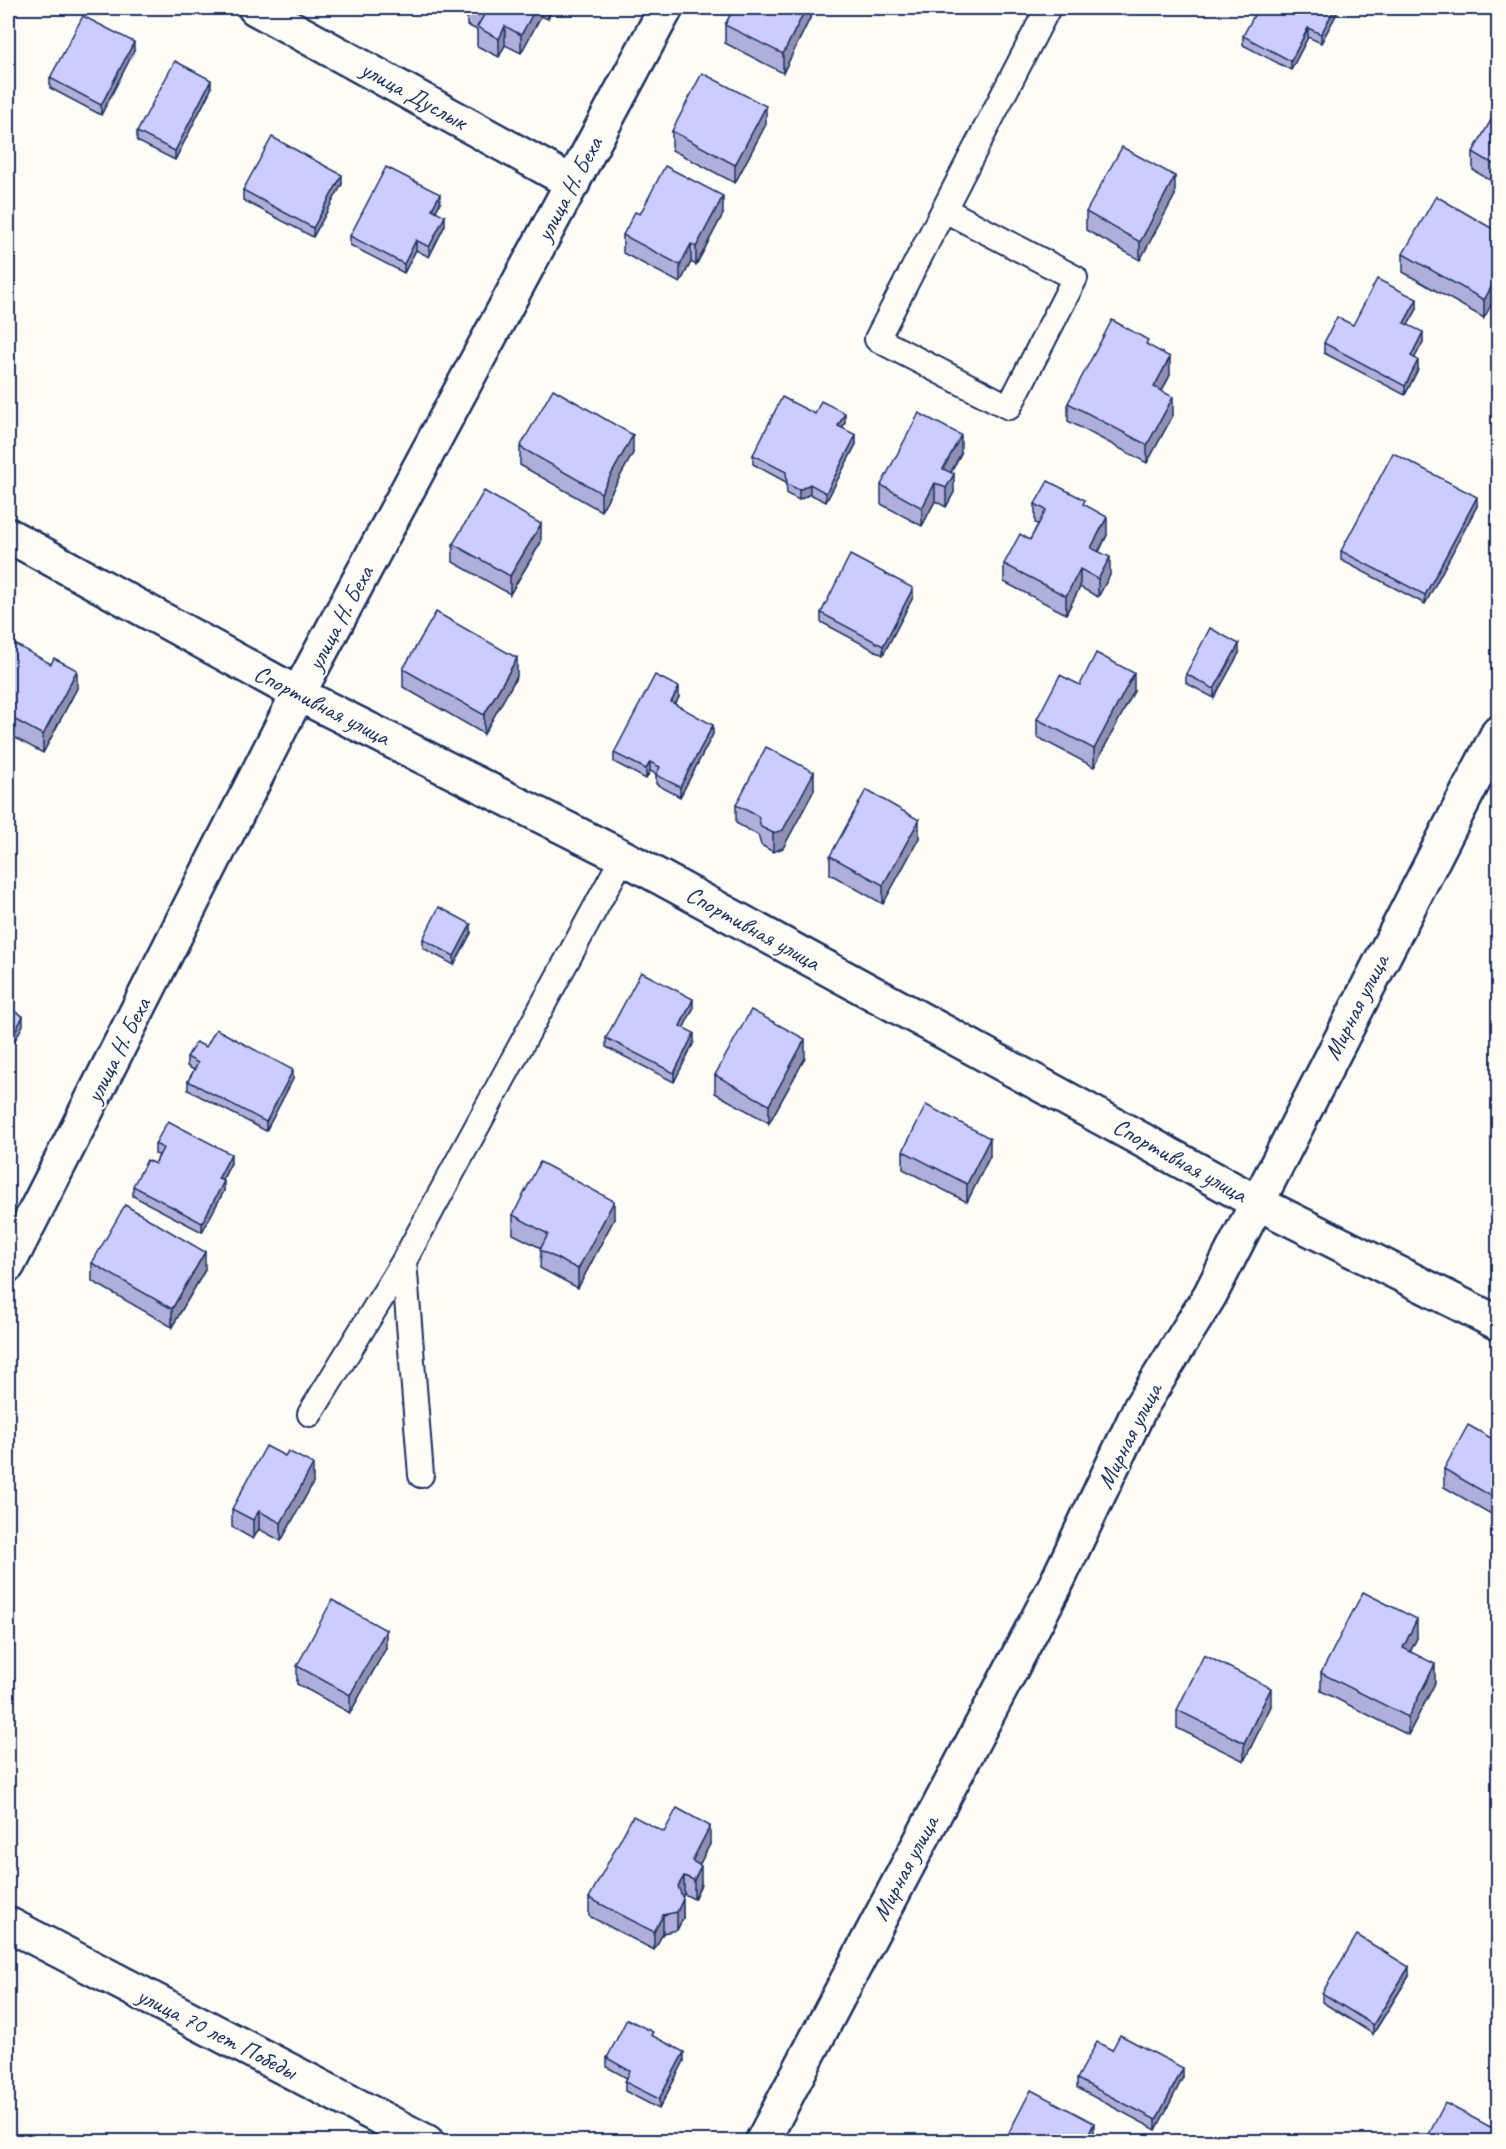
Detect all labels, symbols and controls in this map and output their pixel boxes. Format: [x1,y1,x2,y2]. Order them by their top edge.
street label: улица Дуслык [354,53,474,137]
street label: улица Н. Беха [528,130,610,248]
street label: улица Н. Беха [299,559,381,677]
street label: Спортивная улица [249,658,396,753]
street label: Спортивная улица [681,879,827,978]
street label: Мирная улица [1317,947,1396,1065]
street label: улица Н. Беха [78,991,158,1109]
street label: Спортивная улица [1108,1111,1254,1210]
street label: Мирная улица [1090,1376,1169,1494]
street label: Мирная улица [865,1809,946,1926]
street label: улица 70 лет Победы [130,1979,304,2087]

